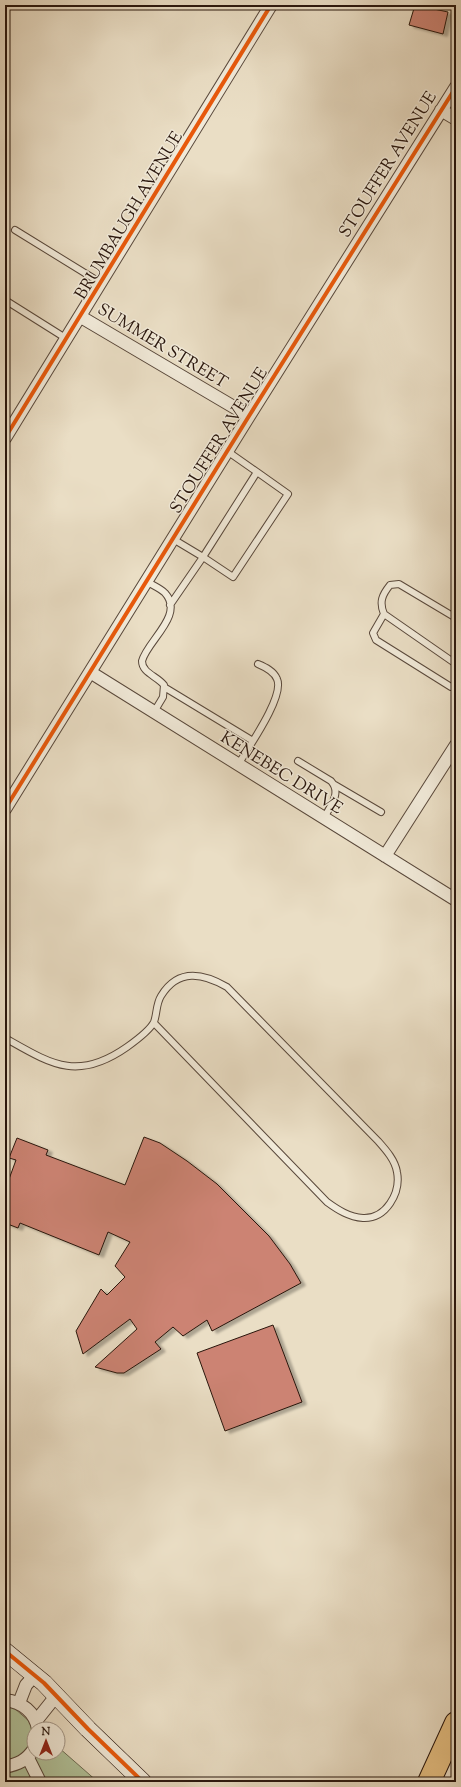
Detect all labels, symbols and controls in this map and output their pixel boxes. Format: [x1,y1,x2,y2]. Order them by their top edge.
street label: STOUFFER AVENUE [334,87,444,243]
street label: BRUMBAUGH AVENUE [70,127,190,305]
street label: SUMMER STREET [92,298,232,395]
street label: STOUFFER AVENUE [165,363,275,519]
street label: KENEBEC DRIVE [215,726,347,821]
north arrow [26,1721,66,1761]
text: N [41,1724,51,1740]

